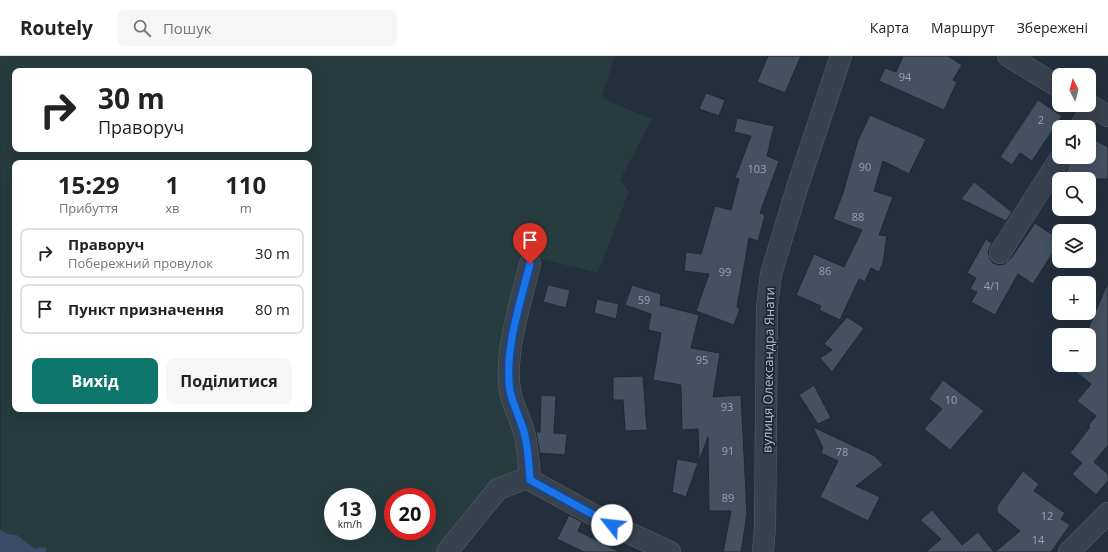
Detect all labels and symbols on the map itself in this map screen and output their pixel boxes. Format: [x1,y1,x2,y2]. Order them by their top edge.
north arrow [1052,68,1096,112]
house number: 94 [899,69,912,84]
house number: 2 [1038,112,1044,127]
house number: 90 [859,159,871,174]
house number: 103 [748,161,766,176]
house number: 88 [852,209,864,224]
pin [513,223,547,264]
house number: 86 [819,263,831,278]
house number: 99 [719,264,731,279]
house number: 4/1 [984,278,1000,293]
street label: вулиця Олександра Янати [758,287,778,453]
house number: 59 [638,292,650,307]
house number: 95 [696,352,708,367]
house number: 10 [945,392,957,407]
house number: 93 [721,399,733,414]
house number: 91 [722,443,734,458]
house number: 78 [836,444,848,459]
speed limit sign: 20 [384,488,436,540]
house number: 89 [722,490,734,505]
position arrow [591,504,633,546]
house number: 12 [1041,508,1053,523]
house number: 14 [1032,532,1045,547]

